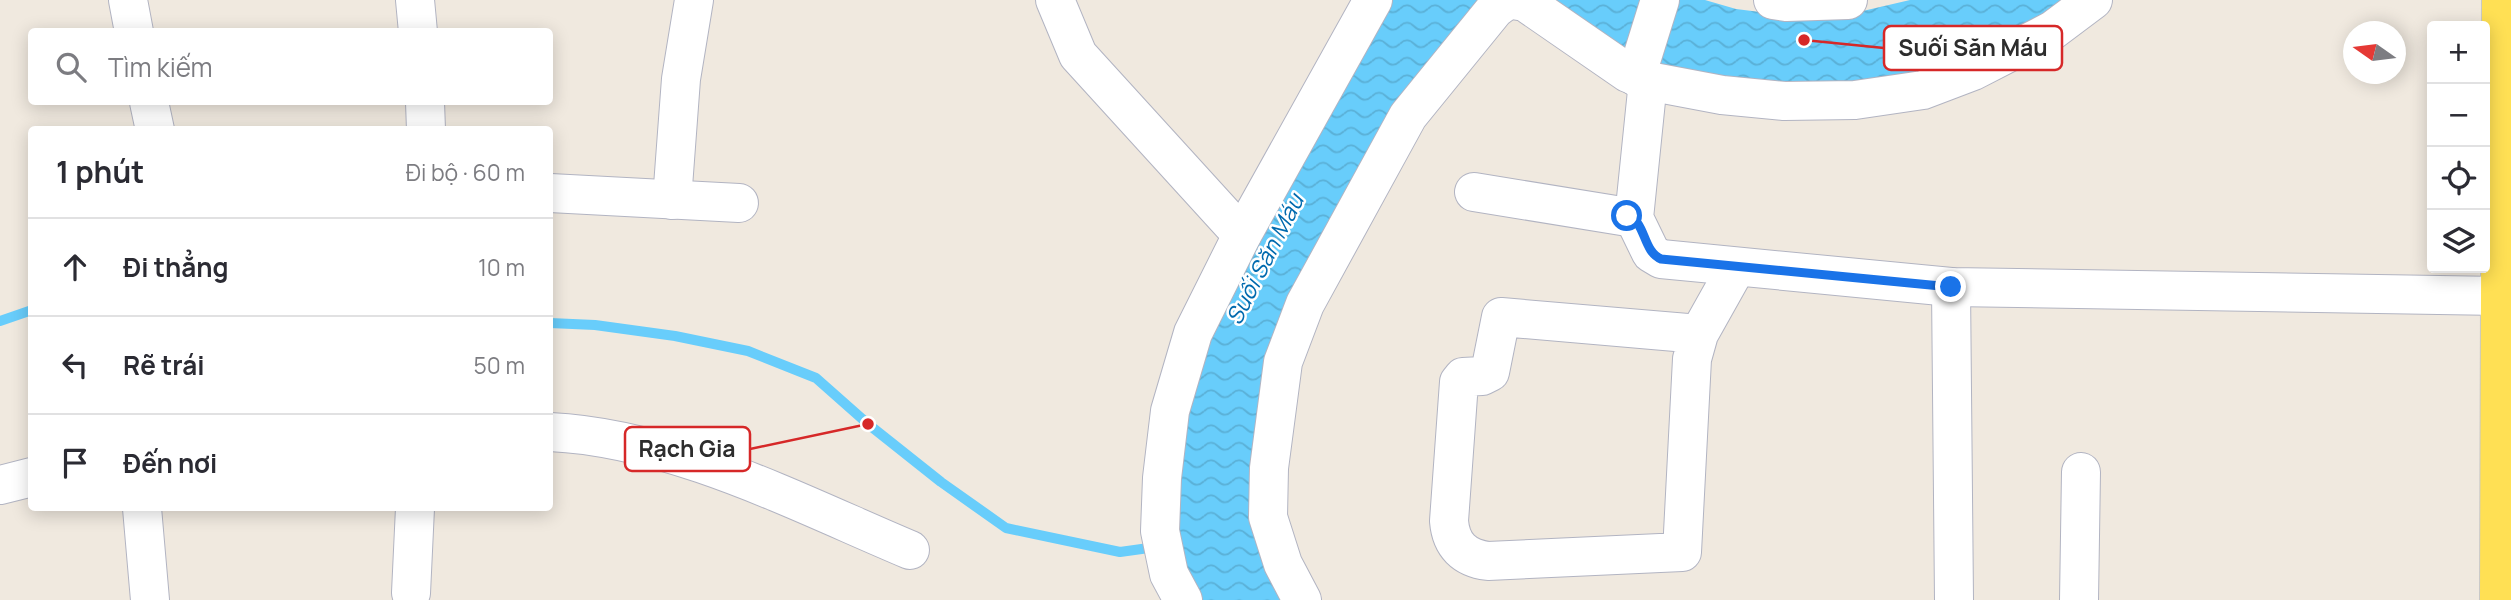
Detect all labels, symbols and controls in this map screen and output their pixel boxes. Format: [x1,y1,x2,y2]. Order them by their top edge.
north arrow [2343,21,2406,84]
map controls [2427,21,2490,273]
button: + [2427,21,2490,84]
callout: Suối Săn Máu [1884,26,2062,70]
search box [28,28,553,105]
text: Suối Săn Máu [1898,31,2048,63]
icon: search [52,48,90,86]
text: Tìm kiếm [108,49,213,85]
button: − [2427,84,2490,147]
button: locate [2427,147,2490,210]
text: 1 phút [56,151,144,192]
text: Đi bộ · 60 m [406,156,525,188]
water label: Suối Săn Máu [1217,186,1312,330]
route start [1611,200,1642,231]
button: layers [2427,210,2490,273]
icon: ahead [56,248,94,286]
text: Đi thẳng [123,249,229,285]
text: 10 m [478,251,525,283]
route end [1935,271,1966,302]
icon: left [56,346,94,384]
text: Rẽ trái [123,347,205,383]
text: 50 m [474,349,525,381]
callout: Rạch Gia [625,427,750,471]
text: Rạch Gia [638,432,736,464]
icon: arrive [56,444,94,482]
text: Đến nơi [123,445,217,481]

